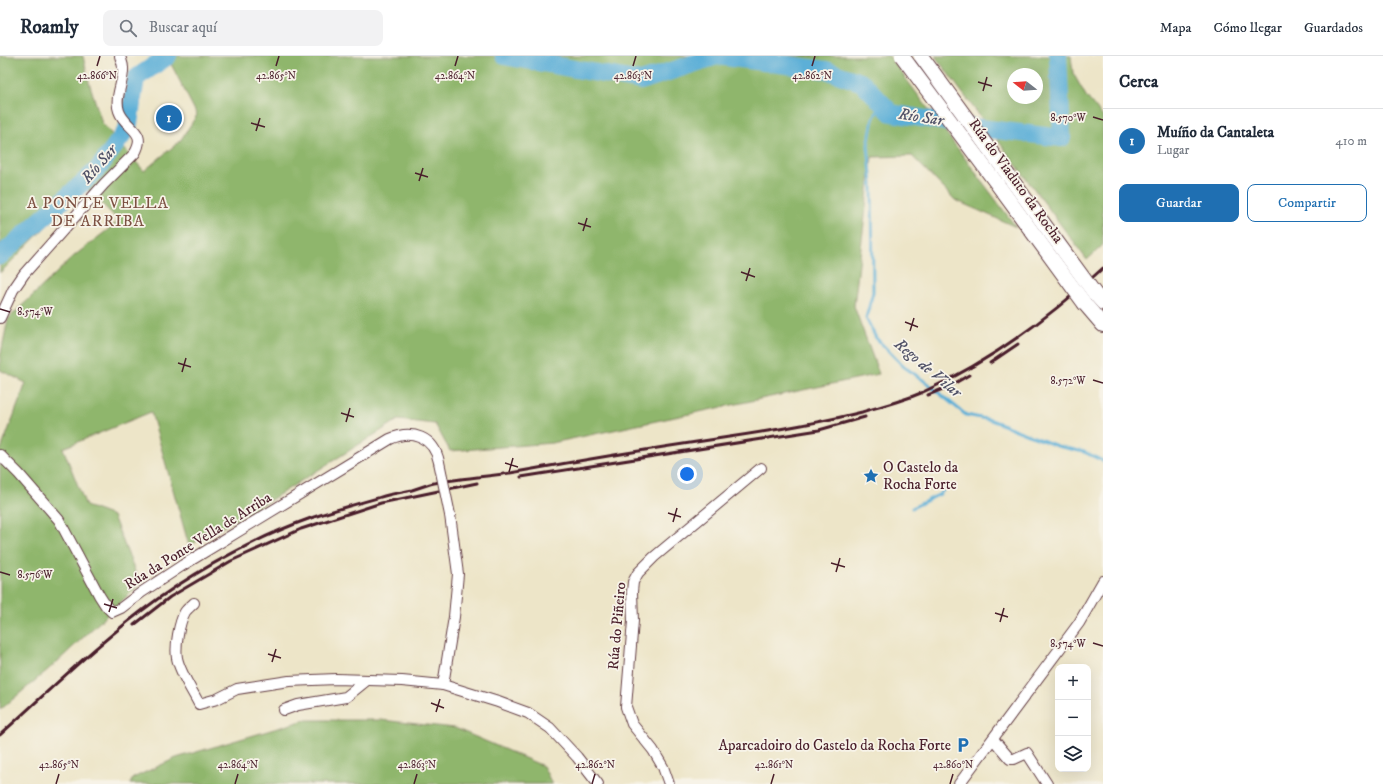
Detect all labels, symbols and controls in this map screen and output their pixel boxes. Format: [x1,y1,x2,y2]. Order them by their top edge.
search box [103,10,383,46]
text: Roamly [20,16,79,39]
icon: search [117,17,139,39]
text: Buscar aquí [149,18,217,37]
text: Mapa [1160,19,1191,37]
text: Cómo llegar [1213,19,1282,37]
text: Guardados [1304,19,1363,37]
north arrow [1007,68,1043,104]
text: 42.866°N [77,70,117,82]
text: 42.865°N [256,70,296,82]
text: 42.864°N [435,70,475,82]
text: 42.863°N [614,70,652,82]
text: 42.862°N [792,70,832,82]
text: Cerca [1119,71,1158,93]
pin: 1 [156,103,182,133]
water label: Río Sar [896,103,946,131]
text: 8.570°W [1050,112,1086,124]
street label: Rúa do Viaduto da Rocha [964,115,1068,248]
text: Muíño da Cantaleta [1157,123,1274,142]
text: 1 [1130,133,1134,149]
text: 410 m [1335,133,1367,149]
water label: Río Sar [76,139,122,188]
text: Lugar [1157,142,1189,158]
button: Guardar [1119,184,1239,222]
button: Compartir [1247,184,1367,222]
district label: A PONTE VELLA DE ARRIBA [27,193,169,231]
text: 8.574°W [17,306,54,318]
water label: Rego de Vilar [889,333,967,403]
text: 8.572°W [1051,375,1086,387]
place label: O Castelo da Rocha Forte [883,458,959,494]
your location [677,464,697,484]
place icon: O Castelo da Rocha Forte [862,467,880,485]
street label: Rúa da Ponte Vella de Arriba [121,488,276,594]
text: 8.576°W [17,569,53,581]
street label: Rúa do Piñeiro [604,581,630,671]
text: 8.574°W [1050,638,1087,650]
map controls [1055,664,1091,772]
button: + [1055,664,1091,700]
button: − [1055,700,1091,736]
place label: Aparcadoiro do Castelo da Rocha Forte [718,736,951,755]
parking icon: Aparcadoiro do Castelo da Rocha Forte [954,736,972,754]
button: layers [1055,736,1091,772]
text: 42.865°N [39,759,79,771]
text: 42.864°N [218,759,258,771]
text: 42.863°N [398,759,436,771]
text: 42.862°N [575,759,615,771]
text: 42.861°N [755,759,793,771]
text: 42.860°N [933,759,973,771]

